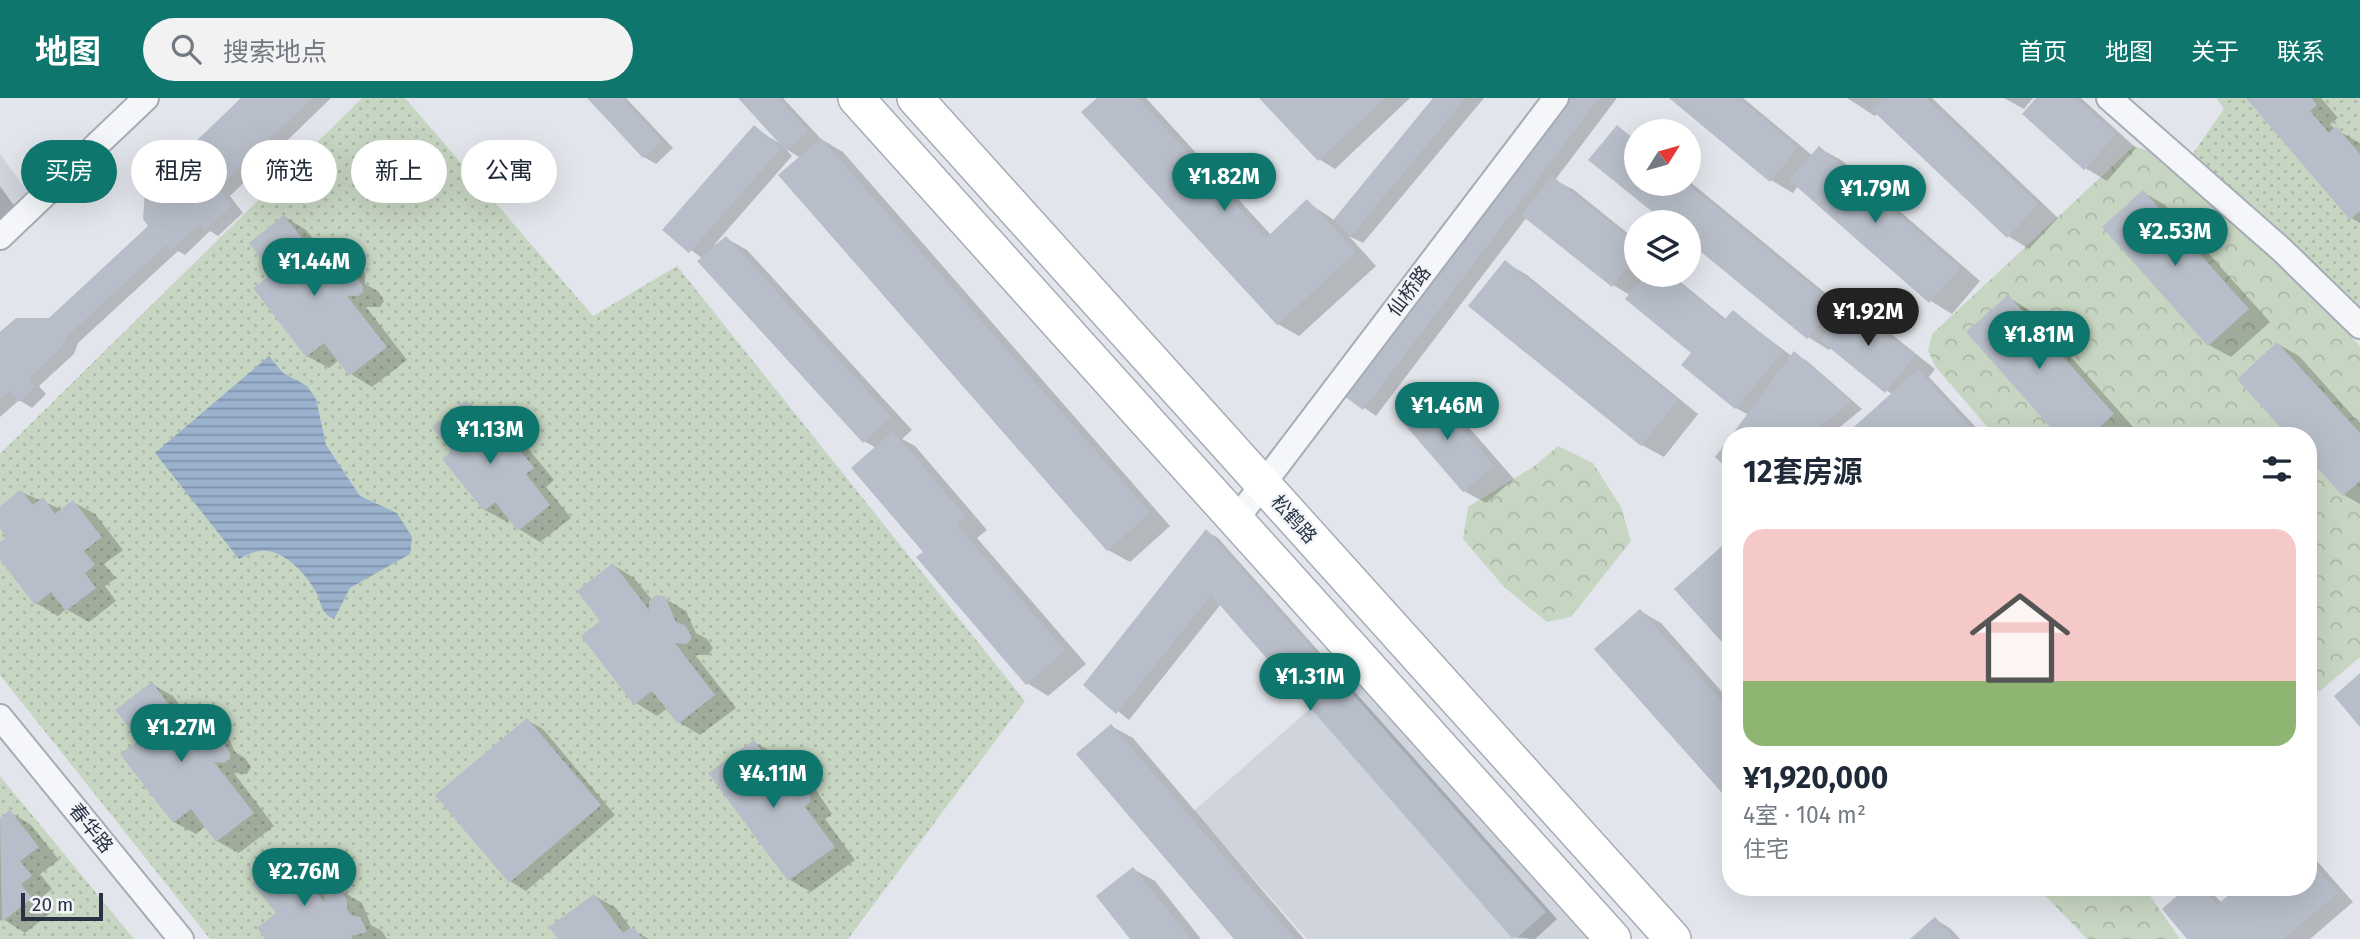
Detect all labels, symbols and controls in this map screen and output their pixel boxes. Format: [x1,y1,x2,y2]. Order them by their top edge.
search box [143,18,633,81]
icon: search [167,30,205,68]
text: 地图 [35,32,101,72]
text: 搜索地点 [223,37,327,68]
text: 首页 [2019,38,2067,66]
text: 地图 [2105,38,2153,66]
text: 关于 [2191,38,2239,66]
text: 联系 [2277,38,2325,66]
north arrow [1624,119,1701,196]
map controls [1624,119,1701,287]
chip: 买房 [21,140,117,203]
chip: 租房 [131,140,227,203]
chip: 筛选 [241,140,337,203]
chip: 新上 [351,140,447,203]
chip: 公寓 [461,140,557,203]
pin: ¥1.82M [1167,153,1281,213]
text: ¥1.82M [1188,162,1260,190]
pin: ¥1.79M [1818,166,1932,225]
text: ¥1.79M [1840,174,1910,202]
pin: ¥2.53M [2118,208,2232,268]
button: layers [1624,210,1701,287]
text: ¥2.53M [2139,217,2211,245]
pin: ¥1.44M [257,238,371,298]
text: ¥1.44M [278,247,350,275]
street label: 仙桥路 [1383,261,1435,321]
pin: ¥1.92M [1811,288,1925,348]
text: ¥1.92M [1833,297,1903,325]
pin: ¥1.81M [1982,312,2096,371]
text: ¥1.81M [2004,320,2074,348]
pin: ¥1.46M [1390,382,1504,442]
text: ¥1.46M [1411,391,1483,419]
pin: ¥1.13M [433,406,547,466]
text: ¥1.13M [457,415,523,443]
icon: filters [2258,450,2296,488]
text: 12套房源 [1743,454,1862,490]
street label: 松鹤路 [1266,490,1322,548]
icon: home [1957,575,2083,701]
pin: ¥1.31M [1253,654,1367,713]
text: ¥1.31M [1275,662,1345,690]
pin: ¥1.27M [124,704,238,764]
text: ¥1.27M [146,713,216,741]
pin: ¥4.11M [716,750,830,810]
text: ¥4.11M [739,759,807,787]
text: ¥1,920,000 [1743,760,1888,796]
street label: 春华路 [64,799,118,857]
text: 4室 · 104 m² [1743,801,1866,829]
text: 住宅 [1743,835,1789,863]
pin: ¥2.76M [247,848,361,908]
text: ¥2.76M [268,857,340,885]
scale bar [21,890,103,922]
text: 20 m [32,893,73,916]

